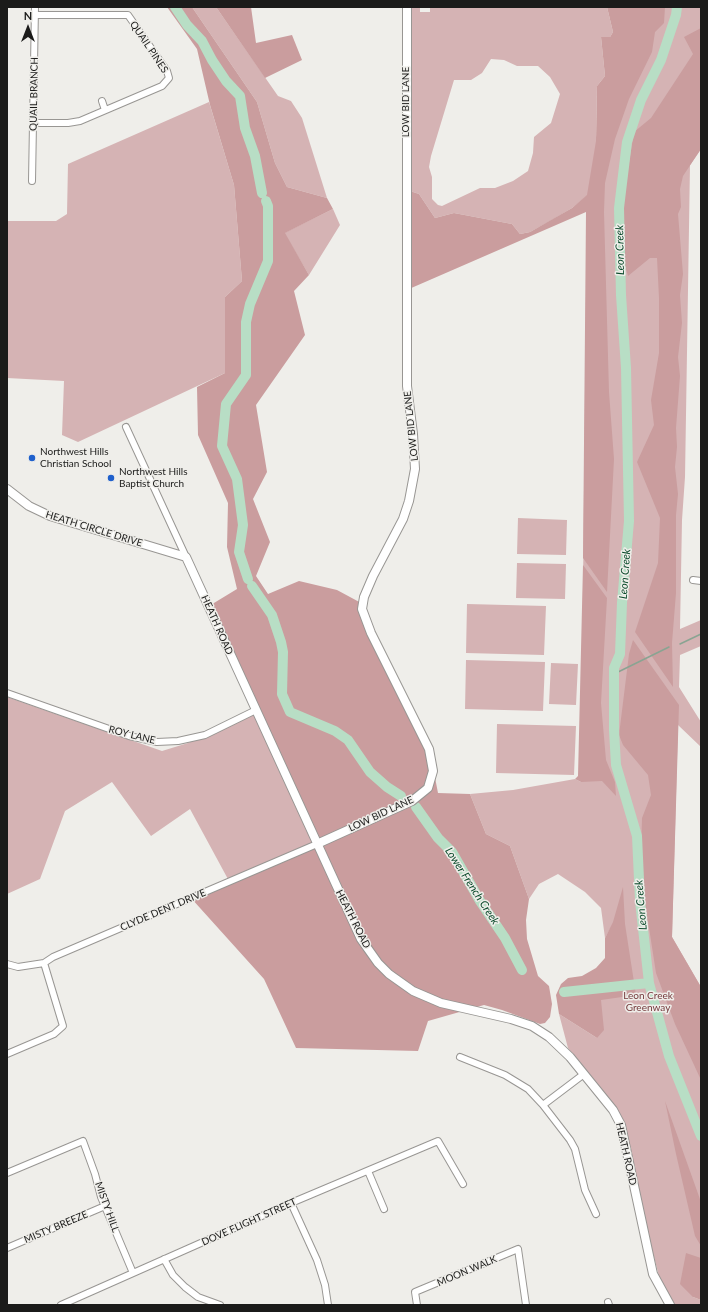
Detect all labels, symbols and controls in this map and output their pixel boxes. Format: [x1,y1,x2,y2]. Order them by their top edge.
north arrow [8,8,48,48]
text: N [24,9,32,22]
street label: QUAIL PINES [127,19,171,75]
street label: QUAIL BRANCH [27,57,41,131]
street label: LOW BID LANE [400,67,412,137]
water label: Leon Creek [613,225,627,275]
street label: LOW BID LANE [401,390,421,462]
place label: Northwest Hills Christian School [40,446,111,470]
marker: Northwest Hills Christian School [27,453,37,463]
place label: Northwest Hills Baptist Church [119,466,187,490]
marker: Northwest Hills Baptist Church [106,473,116,483]
street label: HEATH CIRCLE DRIVE [44,509,144,549]
water label: Leon Creek [617,548,633,600]
street label: HEATH ROAD [199,593,235,657]
street label: ROY LANE [107,723,157,747]
street label: LOW BID LANE [347,794,415,834]
water label: Lower French Creek [442,845,502,927]
water label: Leon Creek [632,879,650,931]
street label: CLYDE DENT DRIVE [118,887,208,933]
street label: HEATH ROAD [333,888,373,950]
park label: Leon Creek Greenway [623,990,673,1014]
street label: HEATH ROAD [613,1121,639,1187]
street label: MISTY HILL [92,1180,122,1234]
street label: DOVE FLIGHT STREET [200,1196,298,1248]
street label: MISTY BREEZE [22,1208,90,1246]
street label: MOON WALK [435,1253,499,1289]

